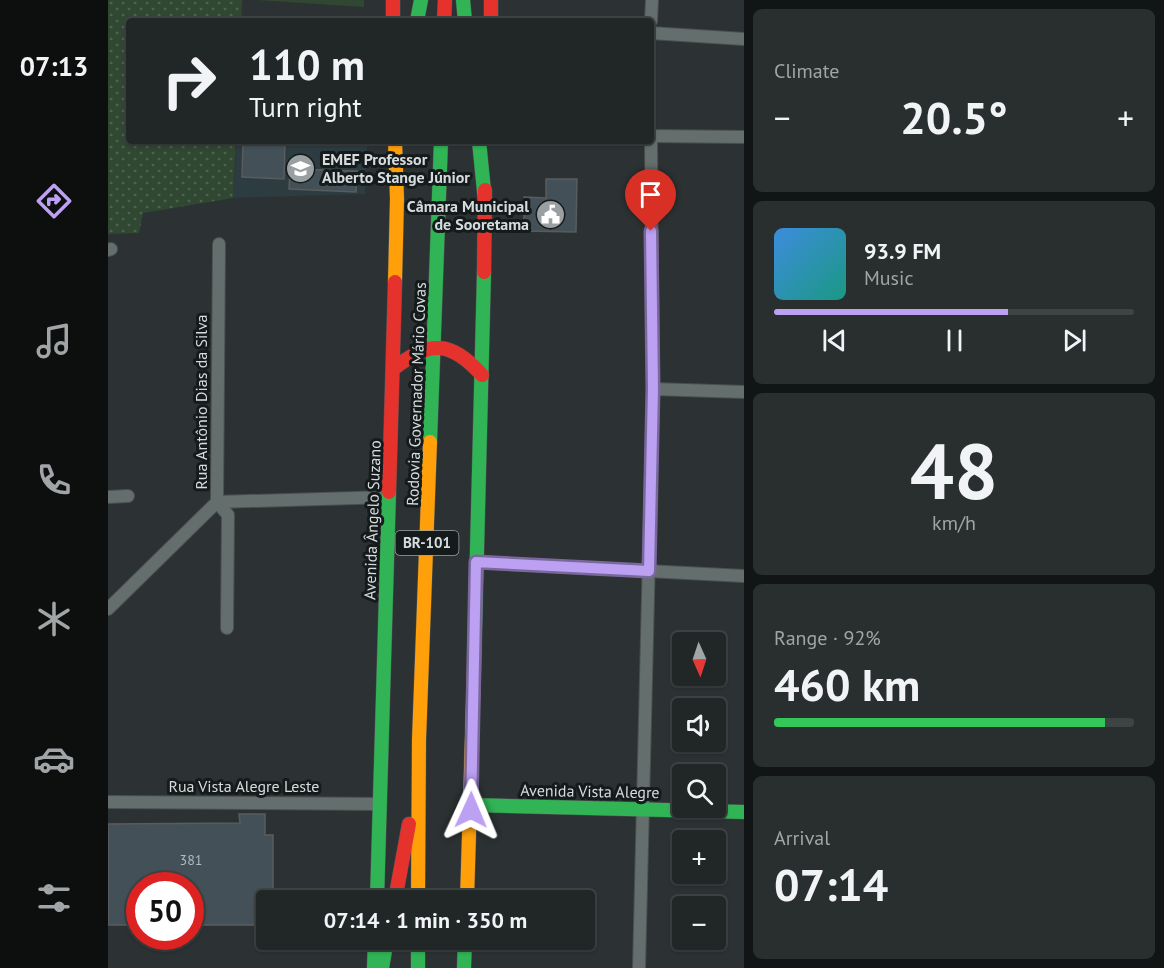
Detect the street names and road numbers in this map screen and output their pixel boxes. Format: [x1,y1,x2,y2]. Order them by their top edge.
street label: Rodovia Governador Mário Covas [402,282,430,506]
street label: Rua Antônio Dias da Silva [191,314,211,490]
street label: Avenida Ângelo Suzano [359,440,385,600]
road number: BR-101 [396,531,458,555]
street label: Rua Vista Alegre Leste [169,776,319,796]
street label: Avenida Vista Alegre [520,780,660,802]

